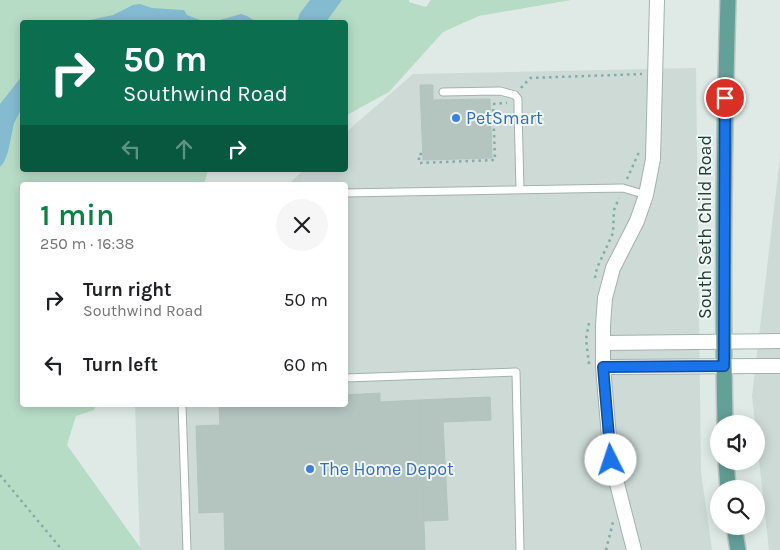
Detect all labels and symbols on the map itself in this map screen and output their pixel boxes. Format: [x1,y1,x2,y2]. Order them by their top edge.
pin [704,77,746,119]
place label: PetSmart [466,107,543,129]
marker: PetSmart [450,112,462,124]
street label: South Seth Child Road [694,135,716,319]
position arrow [584,433,636,485]
place label: The Home Depot [320,458,454,480]
marker: The Home Depot [304,463,316,475]

